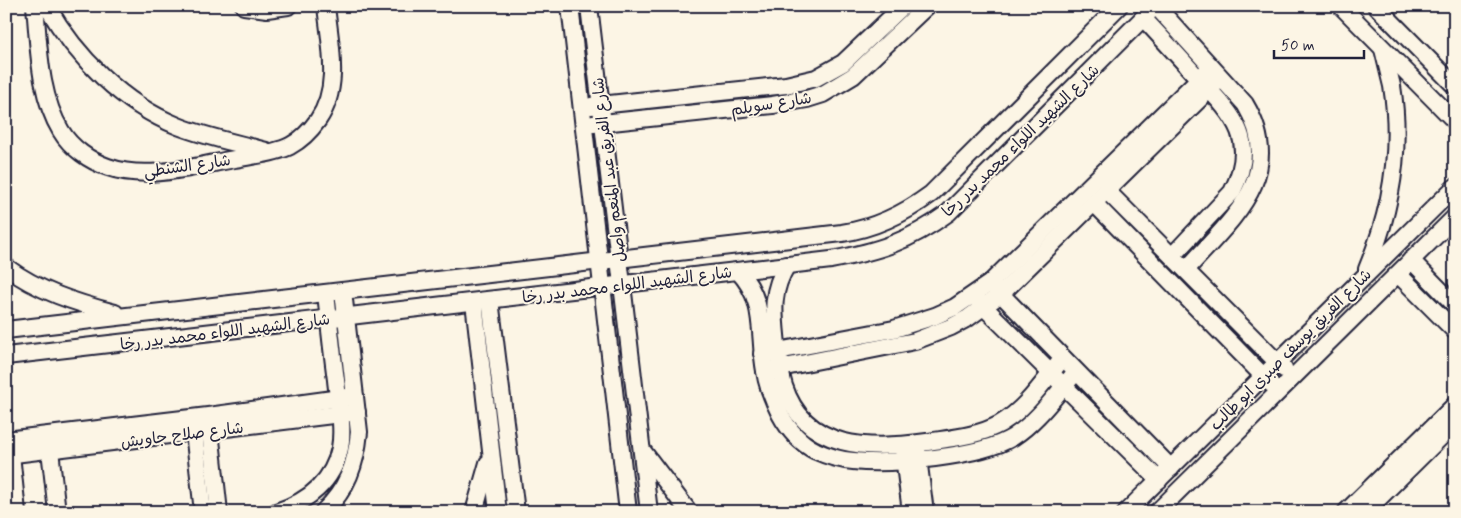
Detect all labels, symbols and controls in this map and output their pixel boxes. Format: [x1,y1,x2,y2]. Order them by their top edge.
scale bar [1274,28,1364,60]
text: 50 m [1281,36,1315,56]
street label: شارع الشهيد اللواء محمد بدر رخا [938,60,1104,222]
street label: شارع الفريق عبد المنعم واصل [588,76,632,263]
street label: شارع سويلم [729,88,813,122]
street label: شارع الشنطي [142,150,233,186]
street label: شارع الشهيد اللواء محمد بدر رخا [521,262,733,309]
street label: شارع الفريق يوسف صبرى ابو طالب [1206,265,1376,435]
street label: شارع الشهيد اللواء محمد بدر رخا [119,309,331,356]
street label: شارع صلاح جاويش [120,418,245,453]

